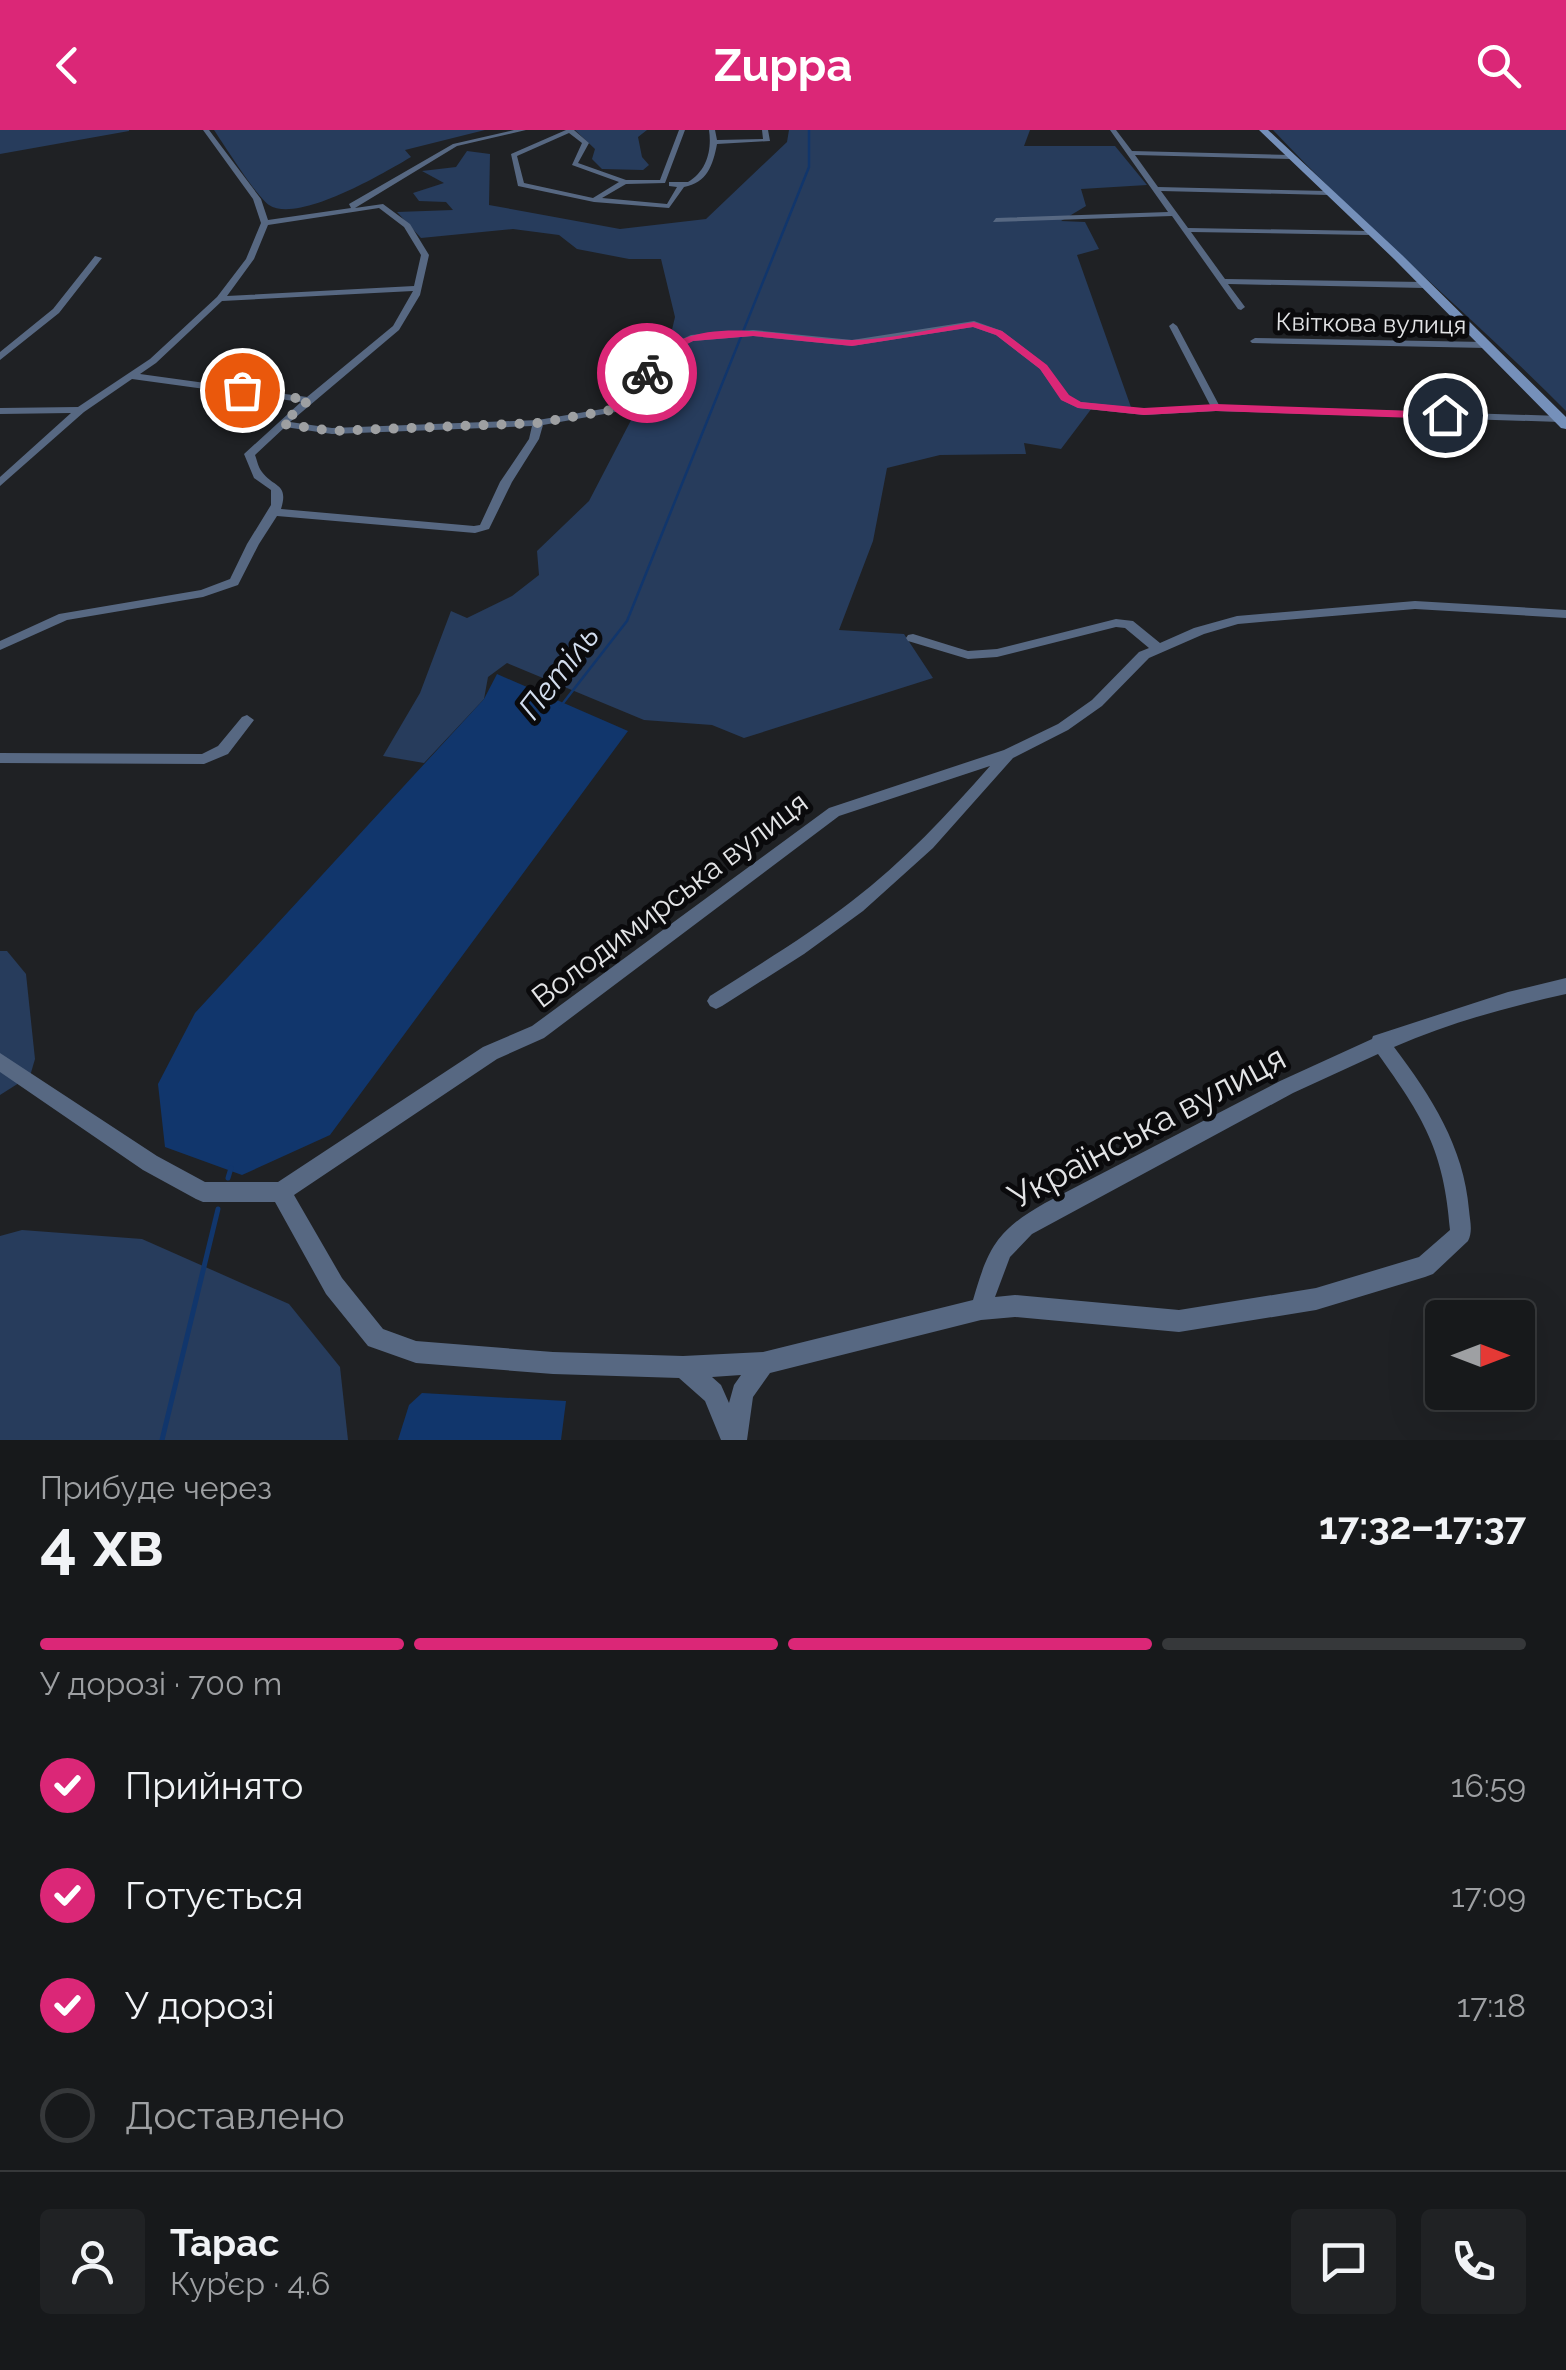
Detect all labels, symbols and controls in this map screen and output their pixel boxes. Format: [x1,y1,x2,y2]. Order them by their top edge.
icon: back [40,38,95,93]
icon: search [1471,38,1526,93]
text: Zuppa [714,39,852,92]
street label: Квіткова вулиця [1275,306,1467,340]
courier [597,323,697,423]
icon: bike [620,346,675,401]
pin [200,348,285,433]
icon: bag [215,363,270,418]
pin [1403,373,1488,458]
icon: home [1418,388,1473,443]
water label: Петіль [511,617,607,726]
street label: Володимирська вулиця [525,784,814,1015]
street label: Українська вулиця [1001,1036,1292,1217]
north arrow [1425,1300,1535,1410]
map controls [1425,1300,1535,1410]
text: Прибуде через [40,1469,272,1506]
text: 17:32–17:37 [1319,1503,1526,1548]
text: 4 хв [40,1505,164,1581]
text: У дорозі · 700 m [40,1665,282,1702]
icon: check [40,1758,95,1813]
text: Прийнято [125,1763,303,1808]
text: 16:59 [1451,1767,1526,1804]
icon: check [40,1868,95,1923]
text: Готується [125,1873,304,1918]
text: 17:09 [1451,1877,1526,1914]
icon: check [40,1978,95,2033]
text: У дорозі [125,1983,275,2028]
text: 17:18 [1457,1987,1526,2024]
text: Доставлено [125,2093,345,2138]
button: person [40,2209,145,2314]
button: chat [1291,2209,1396,2314]
button: phone [1421,2209,1526,2314]
text: Тарас [170,2220,279,2265]
text: Кур’єр · 4.6 [170,2265,330,2302]

